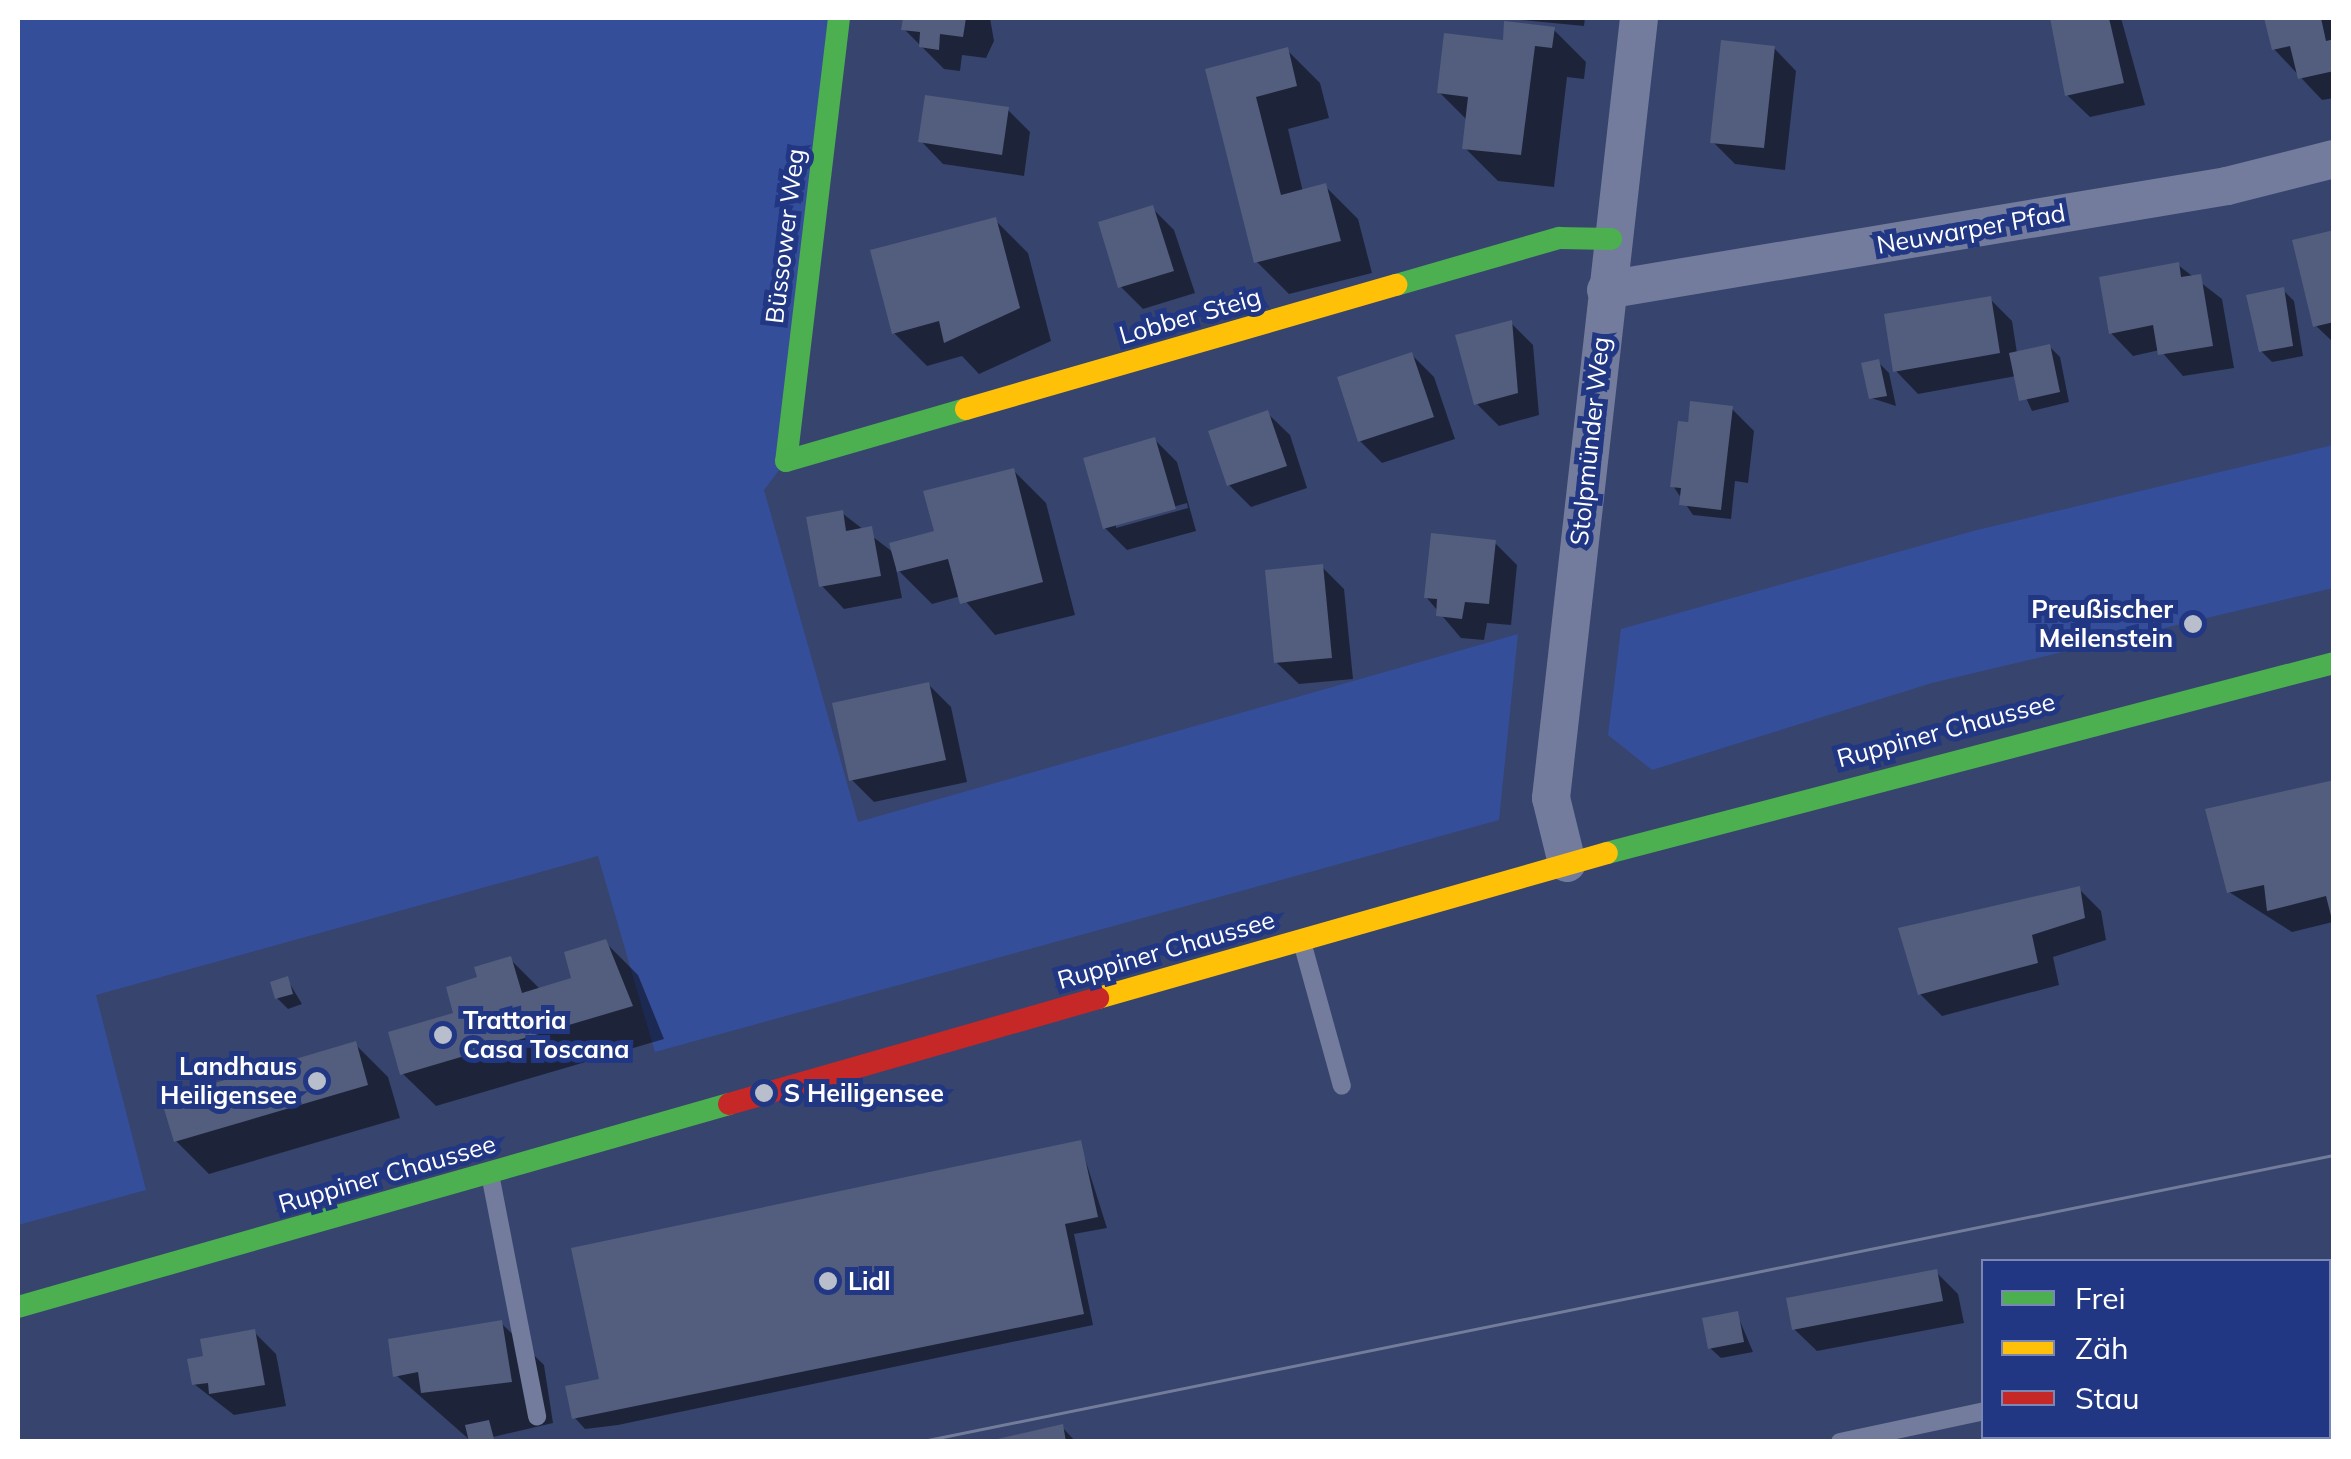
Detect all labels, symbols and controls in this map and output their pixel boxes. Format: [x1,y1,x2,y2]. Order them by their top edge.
street label: Büssower Weg [759,147,811,325]
street label: Neuwarper Pfad [1874,198,2068,260]
street label: Lobber Steig [1116,281,1264,351]
street label: Stolpmünder Weg [1564,335,1616,547]
place label: Preußischer Meilenstein [2031,595,2173,654]
marker: Preußischer Meilenstein [2182,613,2204,635]
street label: Ruppiner Chaussee [1834,686,2058,774]
street label: Ruppiner Chaussee [1054,905,1278,995]
place label: Trattoria Casa Toscana [463,1006,629,1065]
marker: Trattoria Casa Toscana [432,1024,454,1046]
place label: Landhaus Heiligensee [160,1052,297,1111]
marker: Landhaus Heiligensee [306,1070,328,1092]
place label: S Heiligensee [784,1078,944,1108]
marker: S Heiligensee [753,1082,775,1104]
street label: Ruppiner Chaussee [275,1129,499,1219]
legend [1981,1259,2331,1439]
place label: Lidl [848,1266,891,1296]
marker: Lidl [817,1270,839,1292]
text: Frei [2075,1279,2126,1317]
text: Zäh [2075,1329,2128,1367]
text: Stau [2075,1379,2139,1417]

